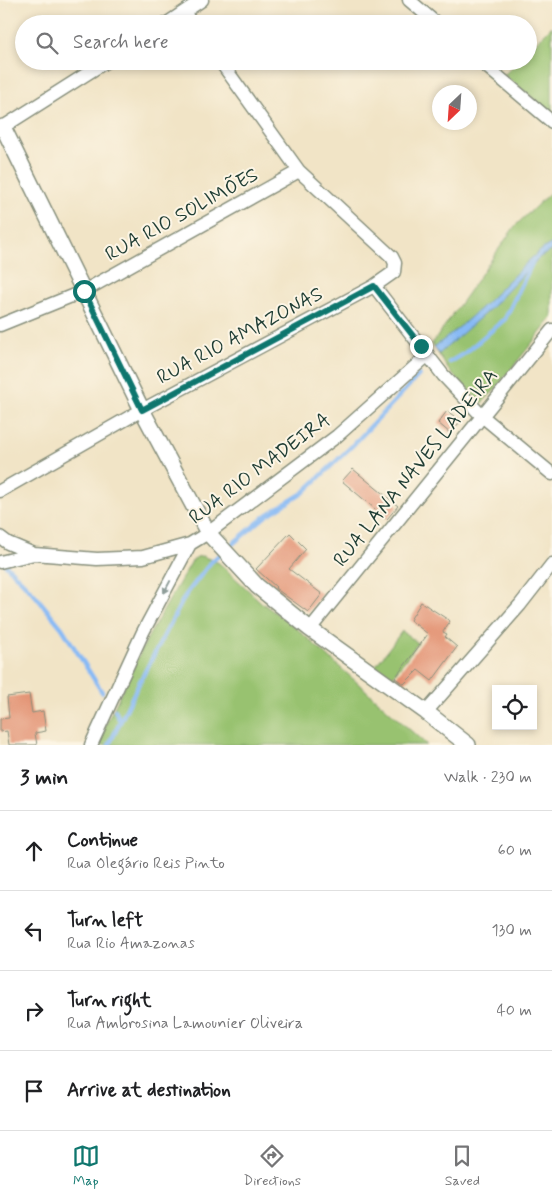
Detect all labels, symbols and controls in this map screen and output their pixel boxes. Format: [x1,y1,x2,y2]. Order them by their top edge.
search box [15,15,537,70]
icon: search [33,29,61,57]
text: Search here [73,30,169,55]
north arrow [432,85,477,130]
street label: RUA RIO SOLIMÕES [101,162,263,268]
route start [73,280,96,303]
street label: RUA RIO AMAZONAS [152,281,328,391]
route end [410,335,433,358]
street label: RUA LANA NAVES LADEIRA [328,363,504,573]
street label: RUA RIO MADEIRA [184,407,336,531]
one-way arrow [163,580,171,595]
map controls [492,685,537,730]
button: locate [492,685,537,730]
text: 3 min [20,764,68,792]
text: Walk · 230 m [444,767,532,788]
text: Continue [67,828,138,853]
icon: ahead [20,837,48,865]
text: 60 m [498,840,532,861]
text: Rua Olegário Reis Pinto [67,853,225,874]
text: Turn left [67,908,143,933]
icon: left [20,917,48,945]
text: 130 m [491,920,532,941]
text: Rua Rio Amazonas [67,933,195,954]
text: Turn right [67,988,151,1013]
icon: right [20,997,48,1025]
text: 40 m [496,1000,532,1021]
text: Rua Ambrosina Lamounier Oliveira [67,1013,303,1034]
icon: arrive [20,1077,48,1105]
text: Arrive at destination [67,1078,231,1103]
tab: Map [72,1142,100,1190]
tab: Directions [244,1142,301,1190]
tab: Saved [445,1142,480,1190]

